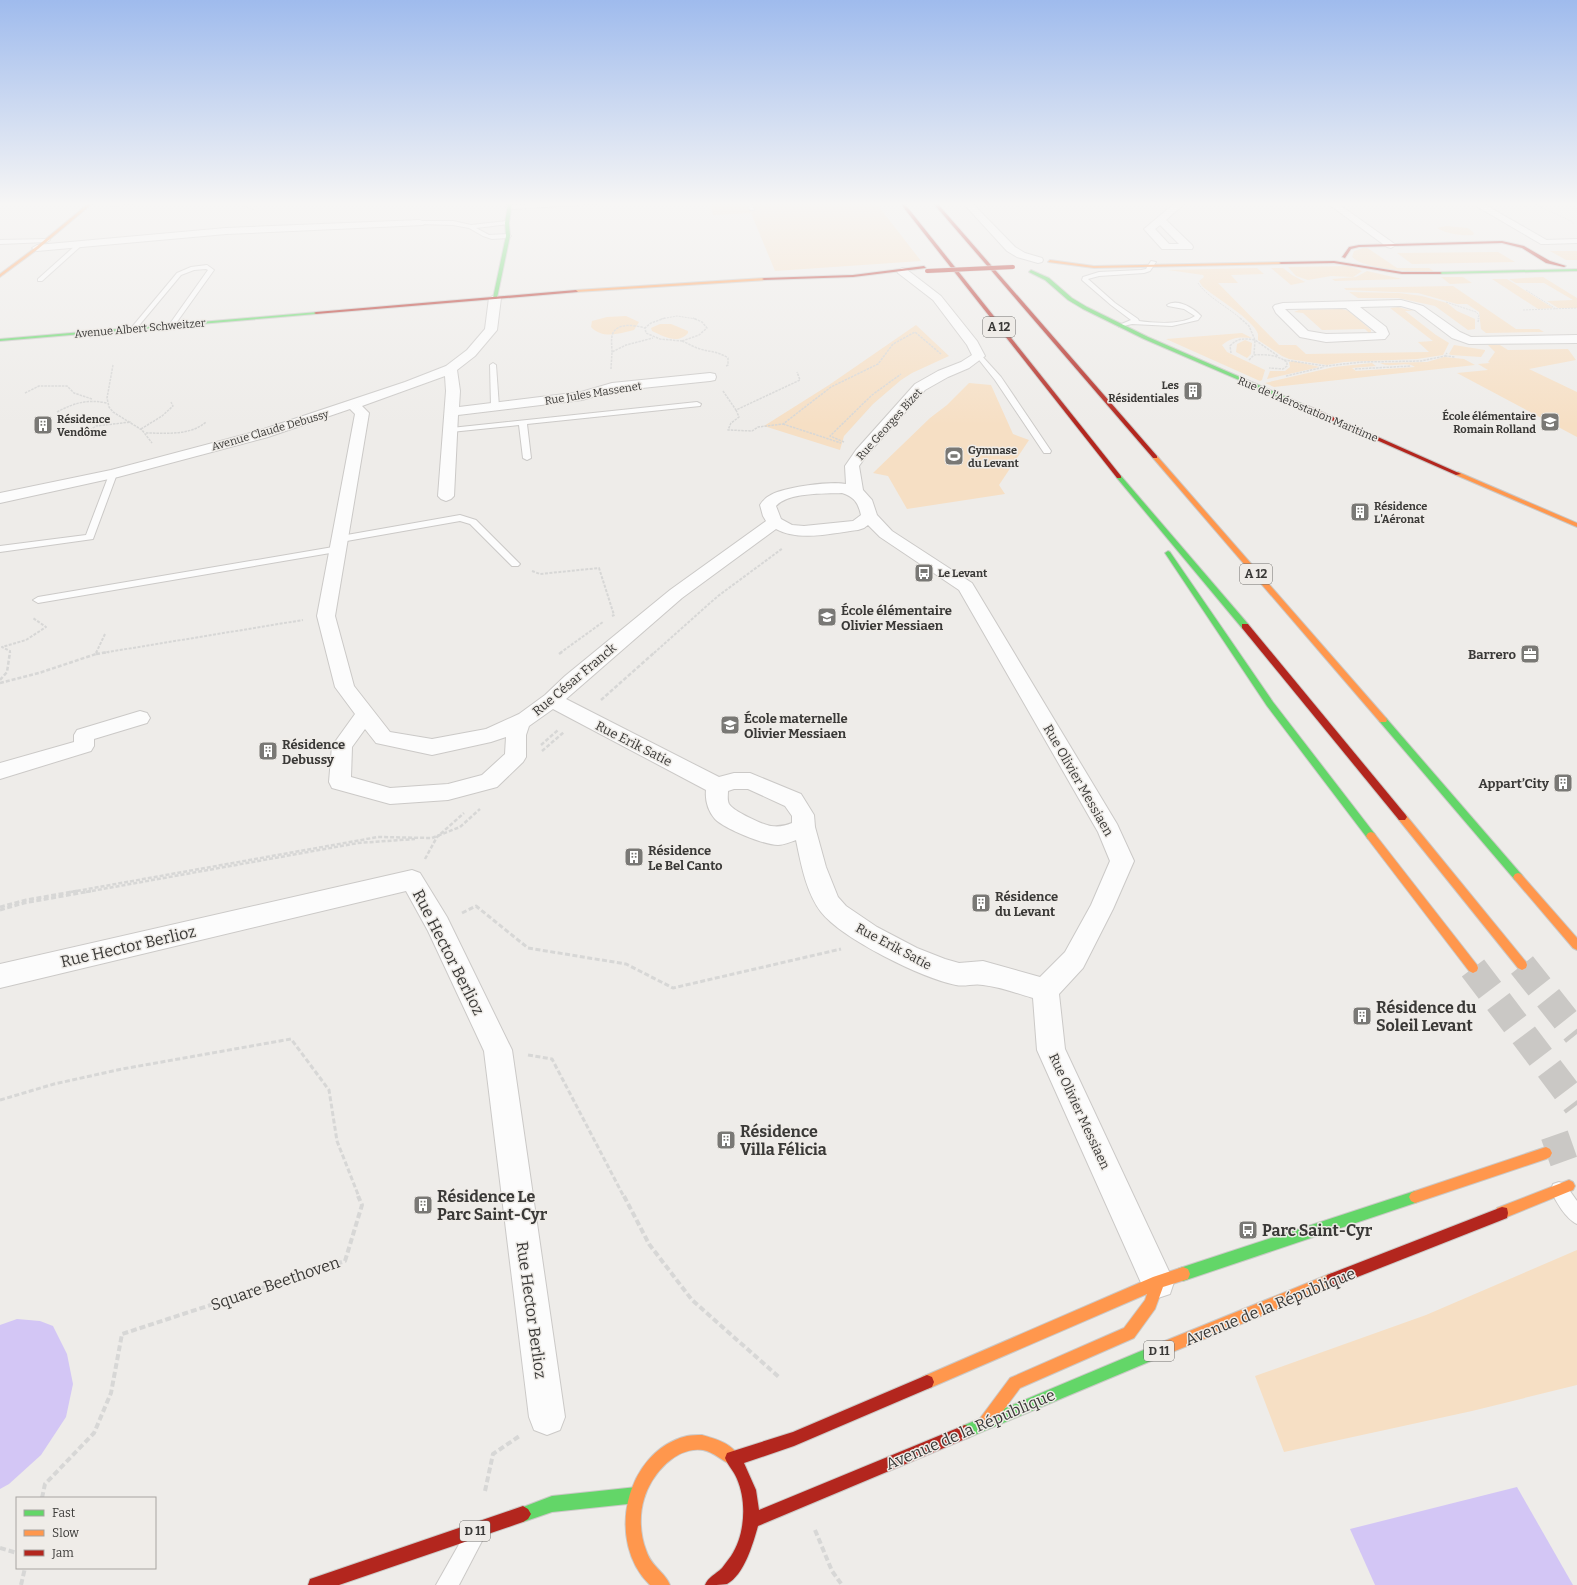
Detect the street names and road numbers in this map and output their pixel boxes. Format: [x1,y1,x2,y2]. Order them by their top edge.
street label: Avenue Albert Schweitzer [74,316,206,341]
road number: A 12 [983,317,1015,337]
street label: Rue de l'Aérostation Maritime [1236,374,1380,445]
street label: Rue Jules Massenet [544,379,643,408]
street label: Rue Georges Bizet [854,386,925,463]
street label: Avenue Claude Debussy [210,407,330,453]
road number: A 12 [1240,564,1272,584]
street label: Rue César Franck [529,640,620,719]
street label: Rue Erik Satie [593,718,675,769]
street label: Rue Olivier Messiaen [1041,722,1117,839]
street label: Rue Hector Berlioz [409,886,489,1018]
street label: Rue Erik Satie [853,920,934,973]
street label: Rue Hector Berlioz [59,922,198,971]
street label: Rue Olivier Messiaen [1046,1051,1113,1172]
street label: Rue Hector Berlioz [512,1240,551,1380]
street label: Square Beethoven [208,1253,342,1314]
street label: Avenue de la République [1182,1264,1358,1349]
road number: D 11 [1144,1341,1174,1361]
street label: Avenue de la République [883,1385,1058,1474]
road number: D 11 [460,1521,490,1541]

